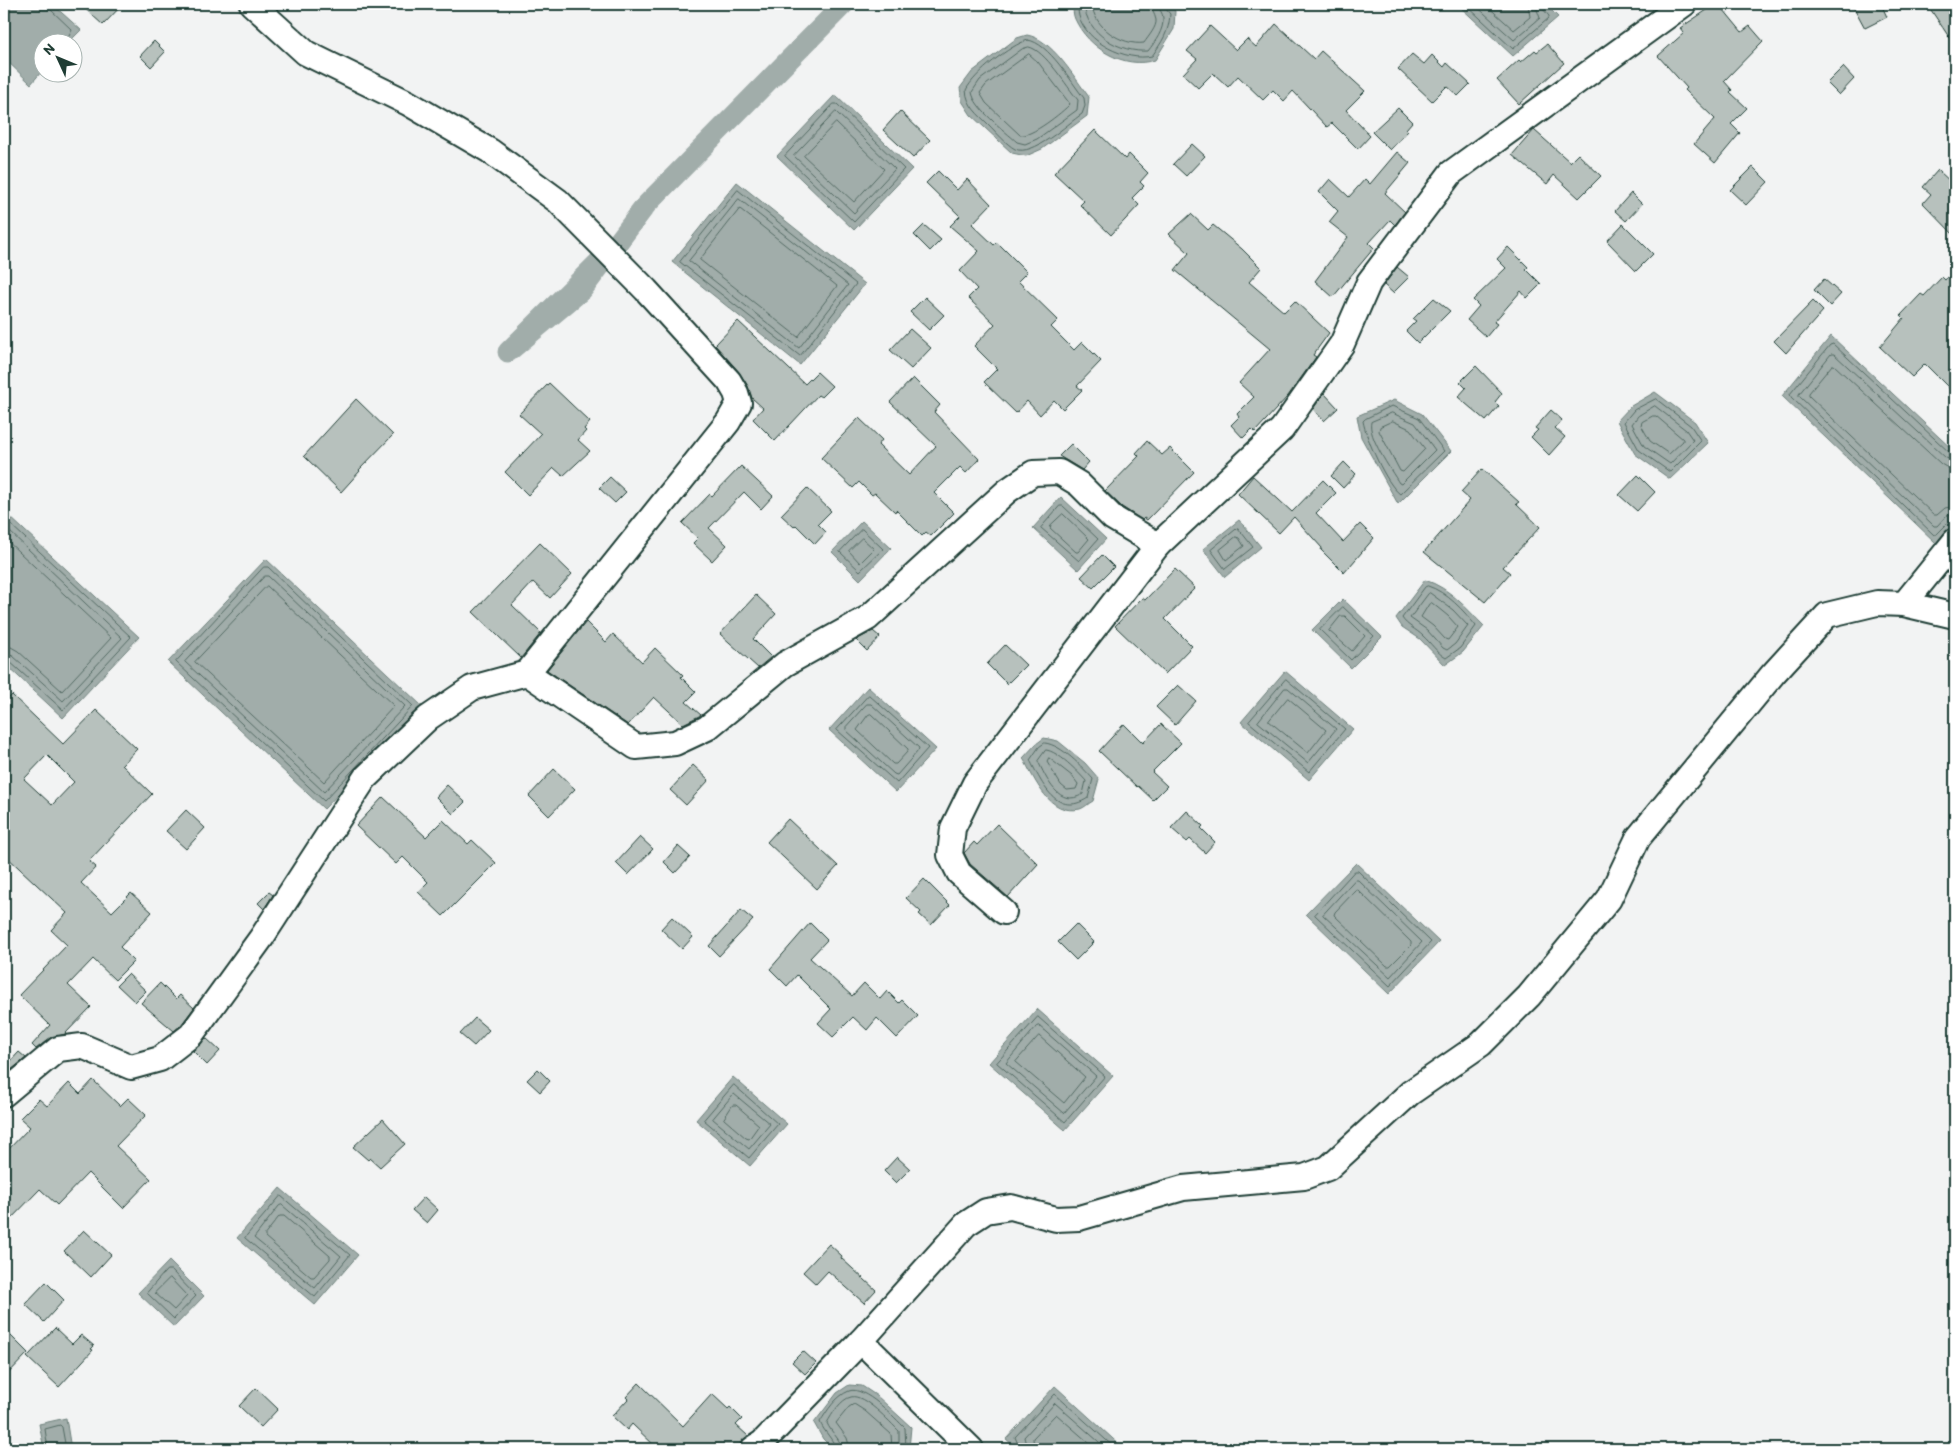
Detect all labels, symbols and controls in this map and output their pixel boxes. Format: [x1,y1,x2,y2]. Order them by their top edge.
north arrow [32,32,82,82]
text: N [40,40,58,59]

